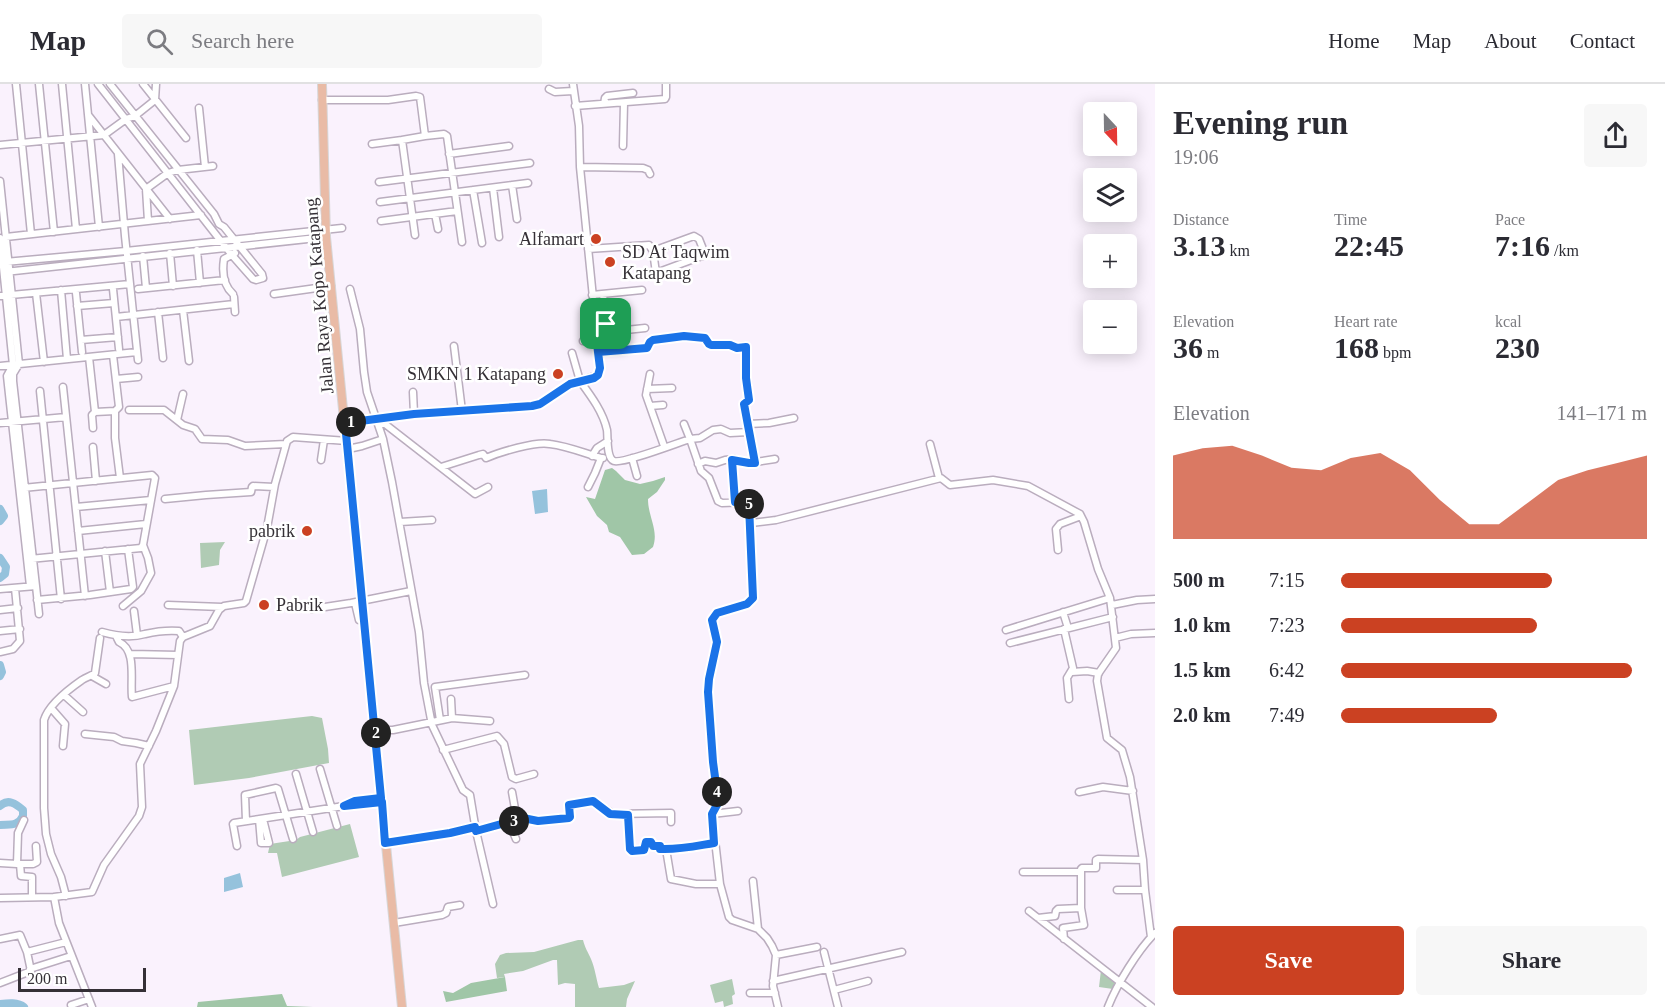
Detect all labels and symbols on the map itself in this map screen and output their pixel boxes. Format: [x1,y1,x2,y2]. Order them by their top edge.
north arrow [1083,102,1137,156]
street label: Jalan Raya Kopo Katapang [300,197,338,395]
place label: Alfamart [519,229,584,249]
marker: Alfamart [589,232,603,246]
place label: SD At Taqwim Katapang [622,242,729,283]
marker: SD At Taqwim Katapang [603,255,617,269]
pin [580,298,631,349]
place label: SMKN 1 Katapang [407,364,546,384]
marker: SMKN 1 Katapang [551,367,565,381]
pin: 1 [336,407,366,437]
pin: 5 [734,489,764,519]
place label: pabrik [249,521,295,541]
marker: pabrik [300,524,314,538]
place label: Pabrik [276,595,323,615]
marker: Pabrik [257,598,271,612]
pin: 2 [361,718,391,748]
pin: 4 [702,777,732,807]
pin: 3 [499,806,529,836]
scale bar [18,965,146,992]

